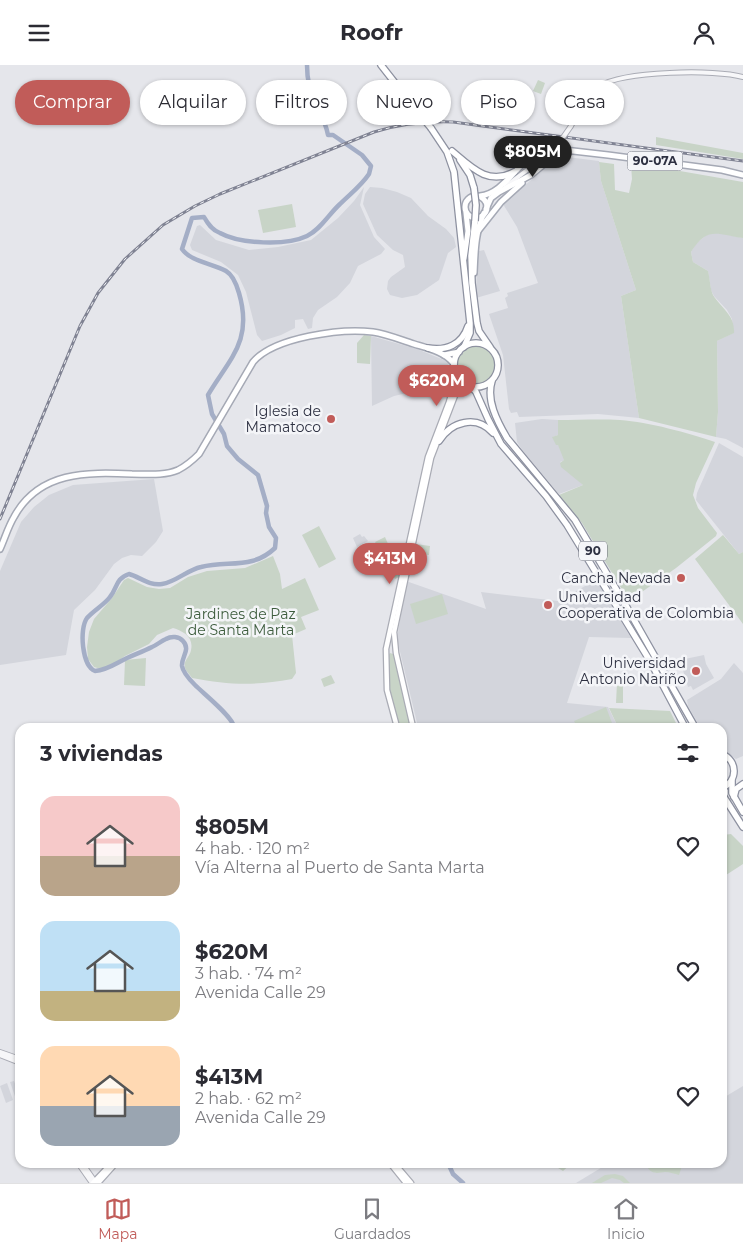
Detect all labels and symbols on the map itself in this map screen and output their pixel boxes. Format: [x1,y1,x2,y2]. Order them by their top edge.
pin: $805M [498,135,568,178]
road number: 90-07A [628,151,682,170]
pin: $620M [402,365,472,407]
place label: Iglesia de Mamatoco [246,402,321,436]
marker: Iglesia de Mamatoco [325,413,337,425]
road number: 90 [579,541,607,561]
pin: $413M [355,543,425,585]
place label: Cancha Nevada [561,569,671,587]
marker: Cancha Nevada [675,572,687,584]
place label: Universidad Cooperativa de Colombia [558,588,734,622]
marker: Universidad Cooperativa de Colombia [542,599,554,611]
park label: Jardines de Paz de Santa Marta [185,605,296,639]
place label: Universidad Antonio Nariño [579,654,686,688]
marker: Universidad Antonio Nariño [690,665,702,677]

